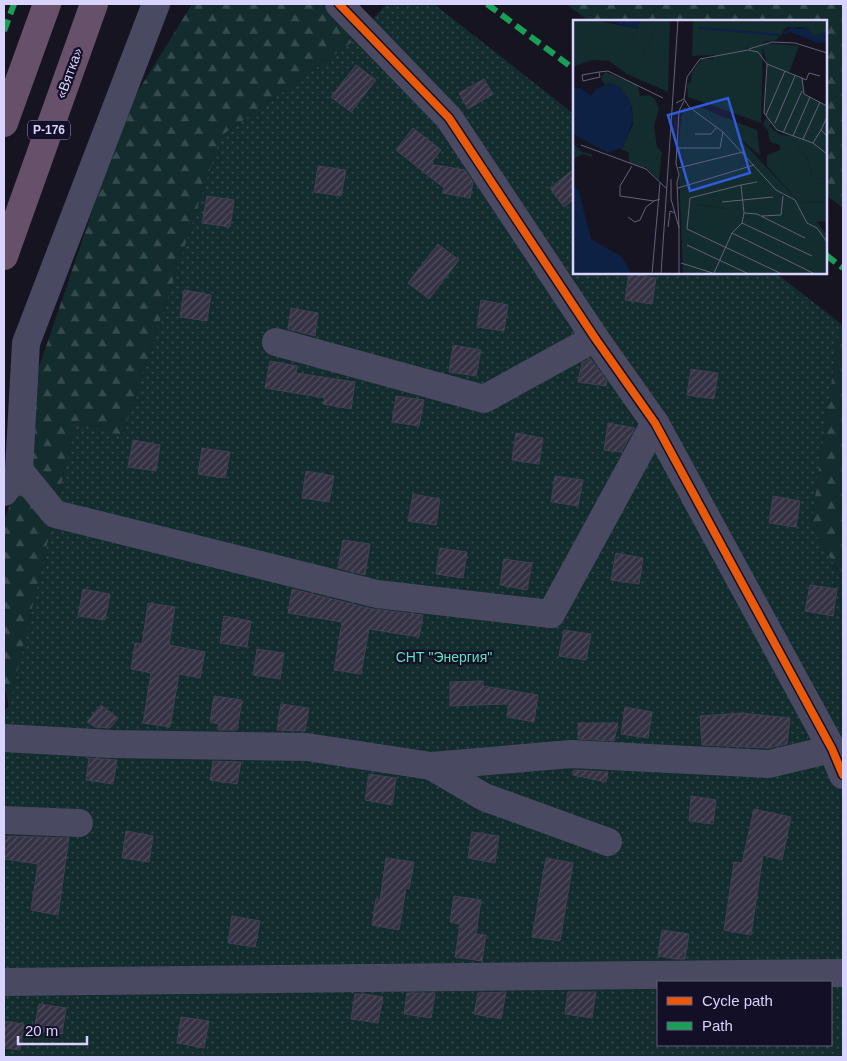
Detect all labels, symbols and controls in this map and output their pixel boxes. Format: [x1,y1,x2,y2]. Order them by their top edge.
inset map [573,20,827,274]
street label: «Вятка» [52,45,86,101]
road number: Р-176 [28,120,70,140]
park label: СНТ "Энергия" [396,649,492,665]
legend [657,981,832,1046]
text: Cycle path [702,992,773,1009]
scale bar [18,1014,86,1046]
text: Path [702,1017,733,1034]
text: 20 m [25,1022,58,1039]

